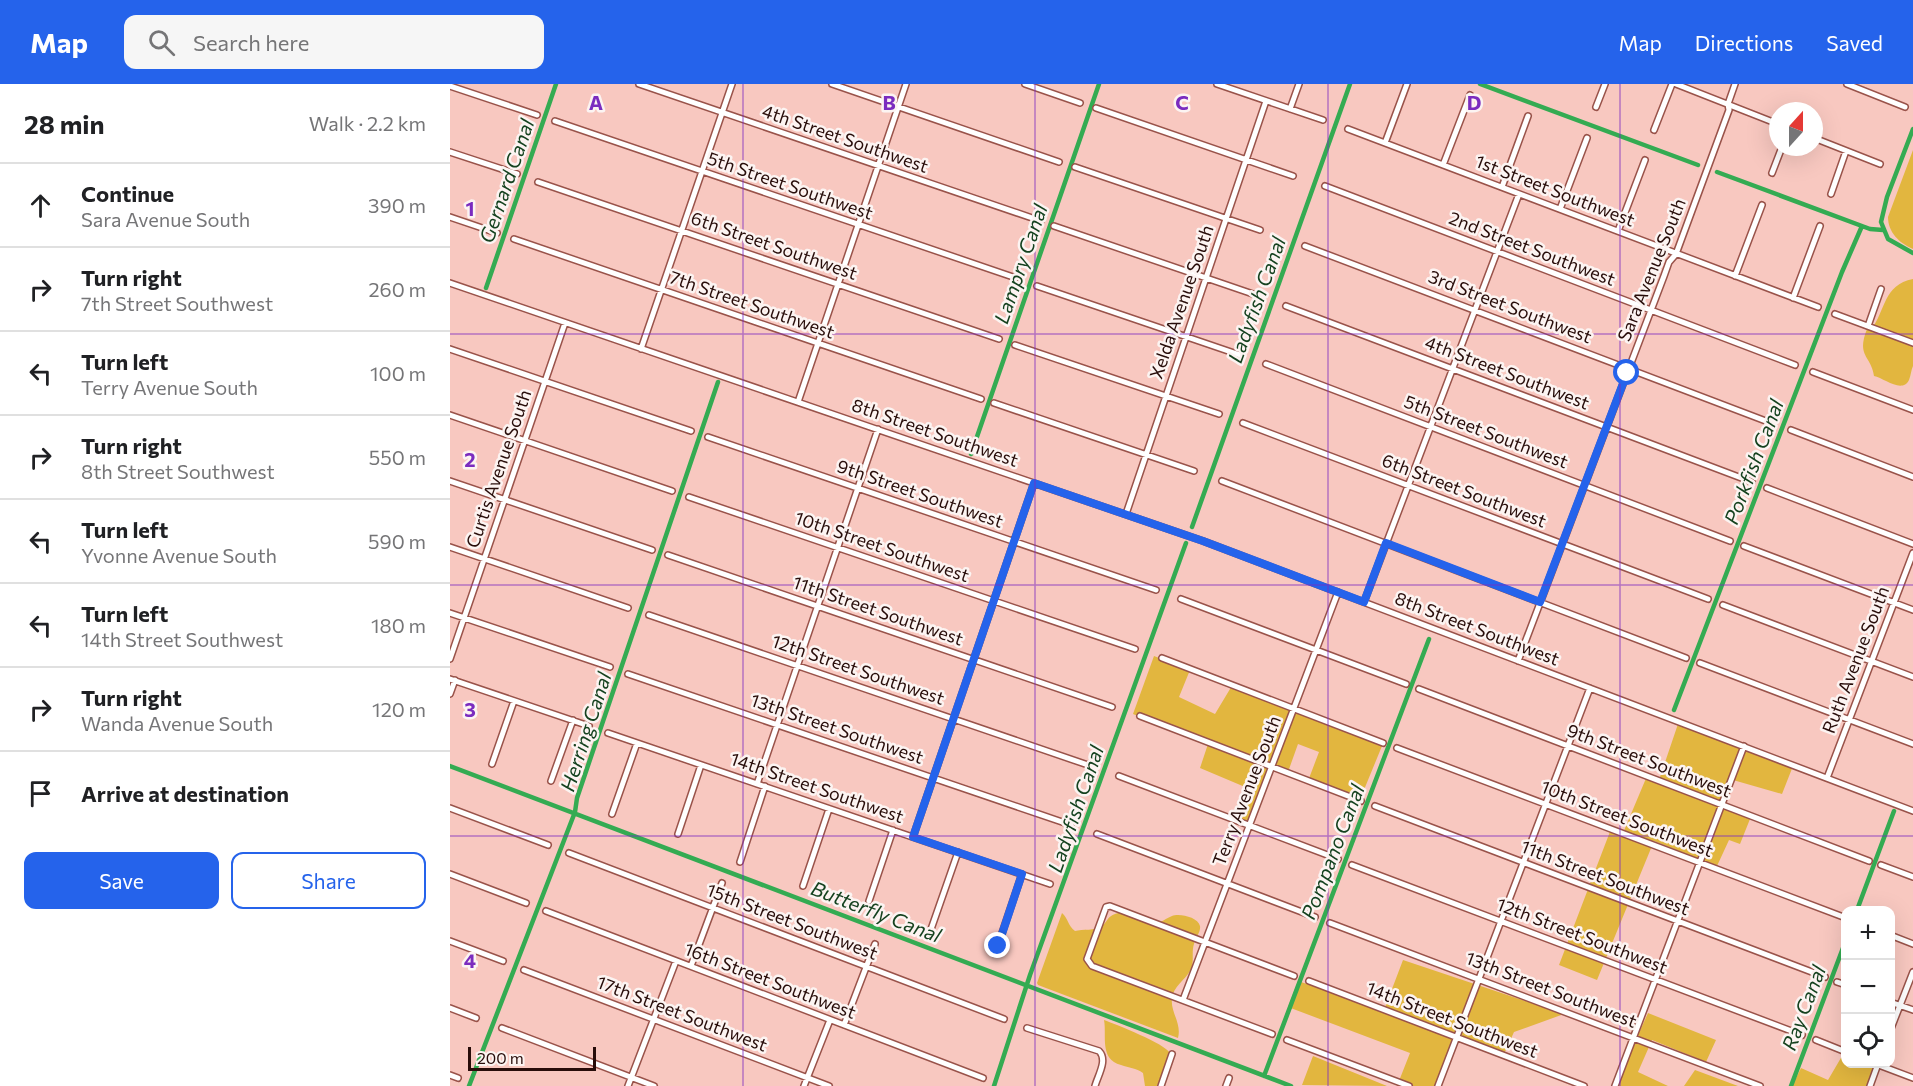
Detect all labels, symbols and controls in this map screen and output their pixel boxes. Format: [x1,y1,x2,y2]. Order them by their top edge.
search box [124,15,544,69]
text: Map [30,25,88,59]
icon: search [145,26,178,59]
text: Search here [193,29,309,56]
text: Map [1619,30,1662,55]
text: Directions [1695,30,1793,55]
text: Saved [1826,30,1883,55]
text: A [589,90,603,114]
text: B [882,90,896,114]
text: C [1175,90,1189,114]
text: D [1467,90,1481,114]
street label: 4th Street Southwest [759,99,931,177]
north arrow [1769,102,1823,156]
text: 28 min [24,108,105,139]
text: Walk · 2.2 km [309,111,426,135]
water label: Gernard Canal [474,115,539,246]
street label: 5th Street Southwest [705,146,876,224]
street label: 1st Street Southwest [1473,150,1638,231]
text: Continue [81,180,174,207]
icon: ahead [24,189,57,222]
text: 390 m [368,193,426,217]
street label: Sara Avenue South [1612,195,1690,344]
text: 1 [465,196,475,220]
water label: Lampry Canal [988,200,1052,326]
street label: 6th Street Southwest [688,206,860,284]
street label: 2nd Street Southwest [1446,206,1619,290]
text: Sara Avenue South [81,207,250,231]
street label: Xelda Avenue South [1144,222,1218,382]
water label: Ladyfish Canal [1222,232,1290,366]
text: Turn right [81,264,182,291]
street label: 3rd Street Southwest [1426,265,1595,347]
street label: 7th Street Southwest [667,266,838,343]
icon: right [24,273,57,306]
text: 260 m [368,277,426,301]
text: 7th Street Southwest [81,291,273,315]
street label: 4th Street Southwest [1422,331,1593,414]
text: Turn left [81,348,168,375]
icon: left [24,357,57,390]
route start [1613,359,1639,385]
text: 100 m [370,361,426,385]
text: Terry Avenue South [81,375,258,399]
street label: Curtis Avenue South [461,387,535,551]
street label: 5th Street Southwest [1401,390,1571,472]
street label: 8th Street Southwest [849,393,1021,471]
water label: Porkfish Canal [1718,395,1788,527]
text: Turn right [81,432,182,459]
icon: right [24,441,57,474]
text: 550 m [369,445,426,469]
text: 2 [464,447,476,471]
street label: 6th Street Southwest [1379,449,1550,532]
street label: 9th Street Southwest [834,454,1006,532]
text: 8th Street Southwest [81,459,275,483]
street label: 10th Street Southwest [792,506,972,586]
text: Turn left [81,516,168,543]
icon: left [24,525,57,558]
text: 590 m [368,529,426,553]
text: Yvonne Avenue South [81,543,277,567]
street label: 11th Street Southwest [790,571,966,650]
street label: Ruth Avenue South [1817,583,1893,736]
street label: 8th Street Southwest [1392,587,1563,670]
text: Turn left [81,600,168,627]
icon: left [24,609,57,642]
text: 180 m [371,613,426,637]
text: 14th Street Southwest [81,627,283,651]
street label: 12th Street Southwest [769,629,948,709]
water label: Herring Canal [554,668,616,794]
text: Turn right [81,684,182,711]
street label: 13th Street Southwest [748,688,927,768]
icon: right [24,693,57,726]
text: 120 m [372,697,426,721]
text: 3 [464,697,476,721]
text: Wanda Avenue South [81,711,273,735]
street label: Terry Avenue South [1207,712,1285,869]
street label: 9th Street Southwest [1564,719,1735,802]
water label: Ladyfish Canal [1042,741,1108,875]
street label: 14th Street Southwest [728,747,907,827]
street label: 10th Street Southwest [1538,775,1717,861]
icon: arrive [24,777,57,810]
text: Arrive at destination [81,780,289,807]
water label: Pompano Canal [1295,780,1369,922]
street label: 11th Street Southwest [1518,835,1693,919]
button: Save [24,852,219,909]
button: Share [231,852,426,909]
water label: Butterfly Canal [808,875,946,947]
street label: 15th Street Southwest [704,878,881,964]
street label: 12th Street Southwest [1494,892,1671,978]
map controls [1841,906,1895,1068]
button: + [1841,906,1895,960]
route end [984,932,1010,958]
street label: 16th Street Southwest [681,937,859,1023]
street label: 13th Street Southwest [1463,946,1640,1032]
text: 4 [464,948,476,972]
button: − [1841,960,1895,1014]
water label: Ray Canal [1776,961,1830,1053]
street label: 17th Street Southwest [594,970,771,1056]
street label: 14th Street Southwest [1363,976,1541,1062]
button: locate [1841,1014,1895,1068]
scale bar [468,1044,596,1072]
text: 200 m [477,1048,524,1067]

